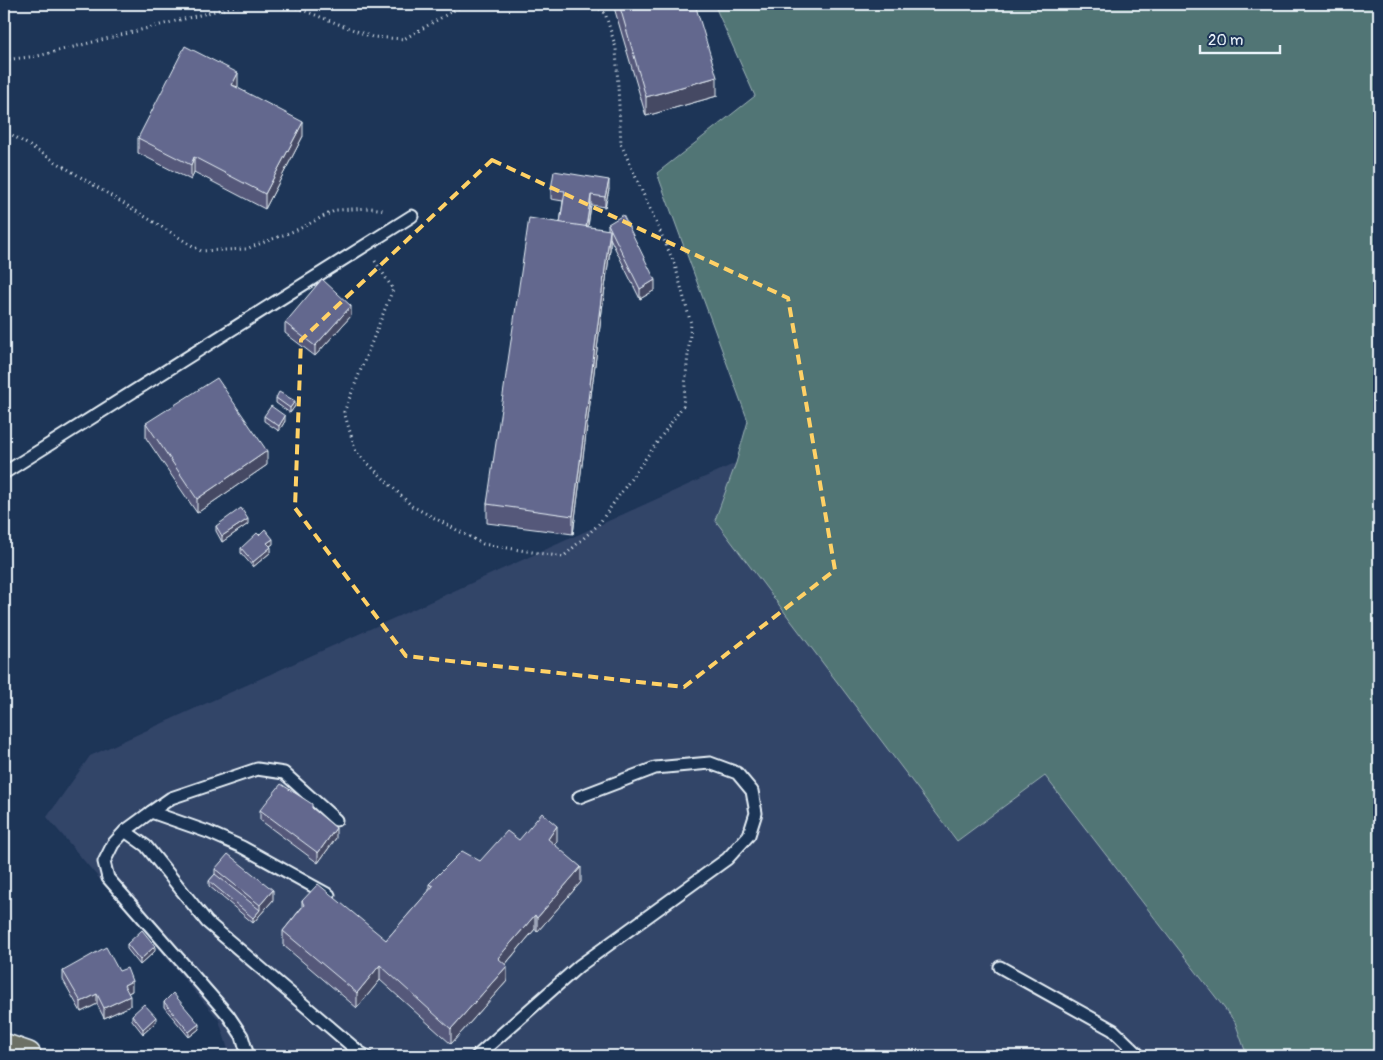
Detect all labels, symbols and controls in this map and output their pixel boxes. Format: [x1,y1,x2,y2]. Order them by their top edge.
scale bar [1200,22,1280,54]
text: 20 m [1208,31,1243,50]

